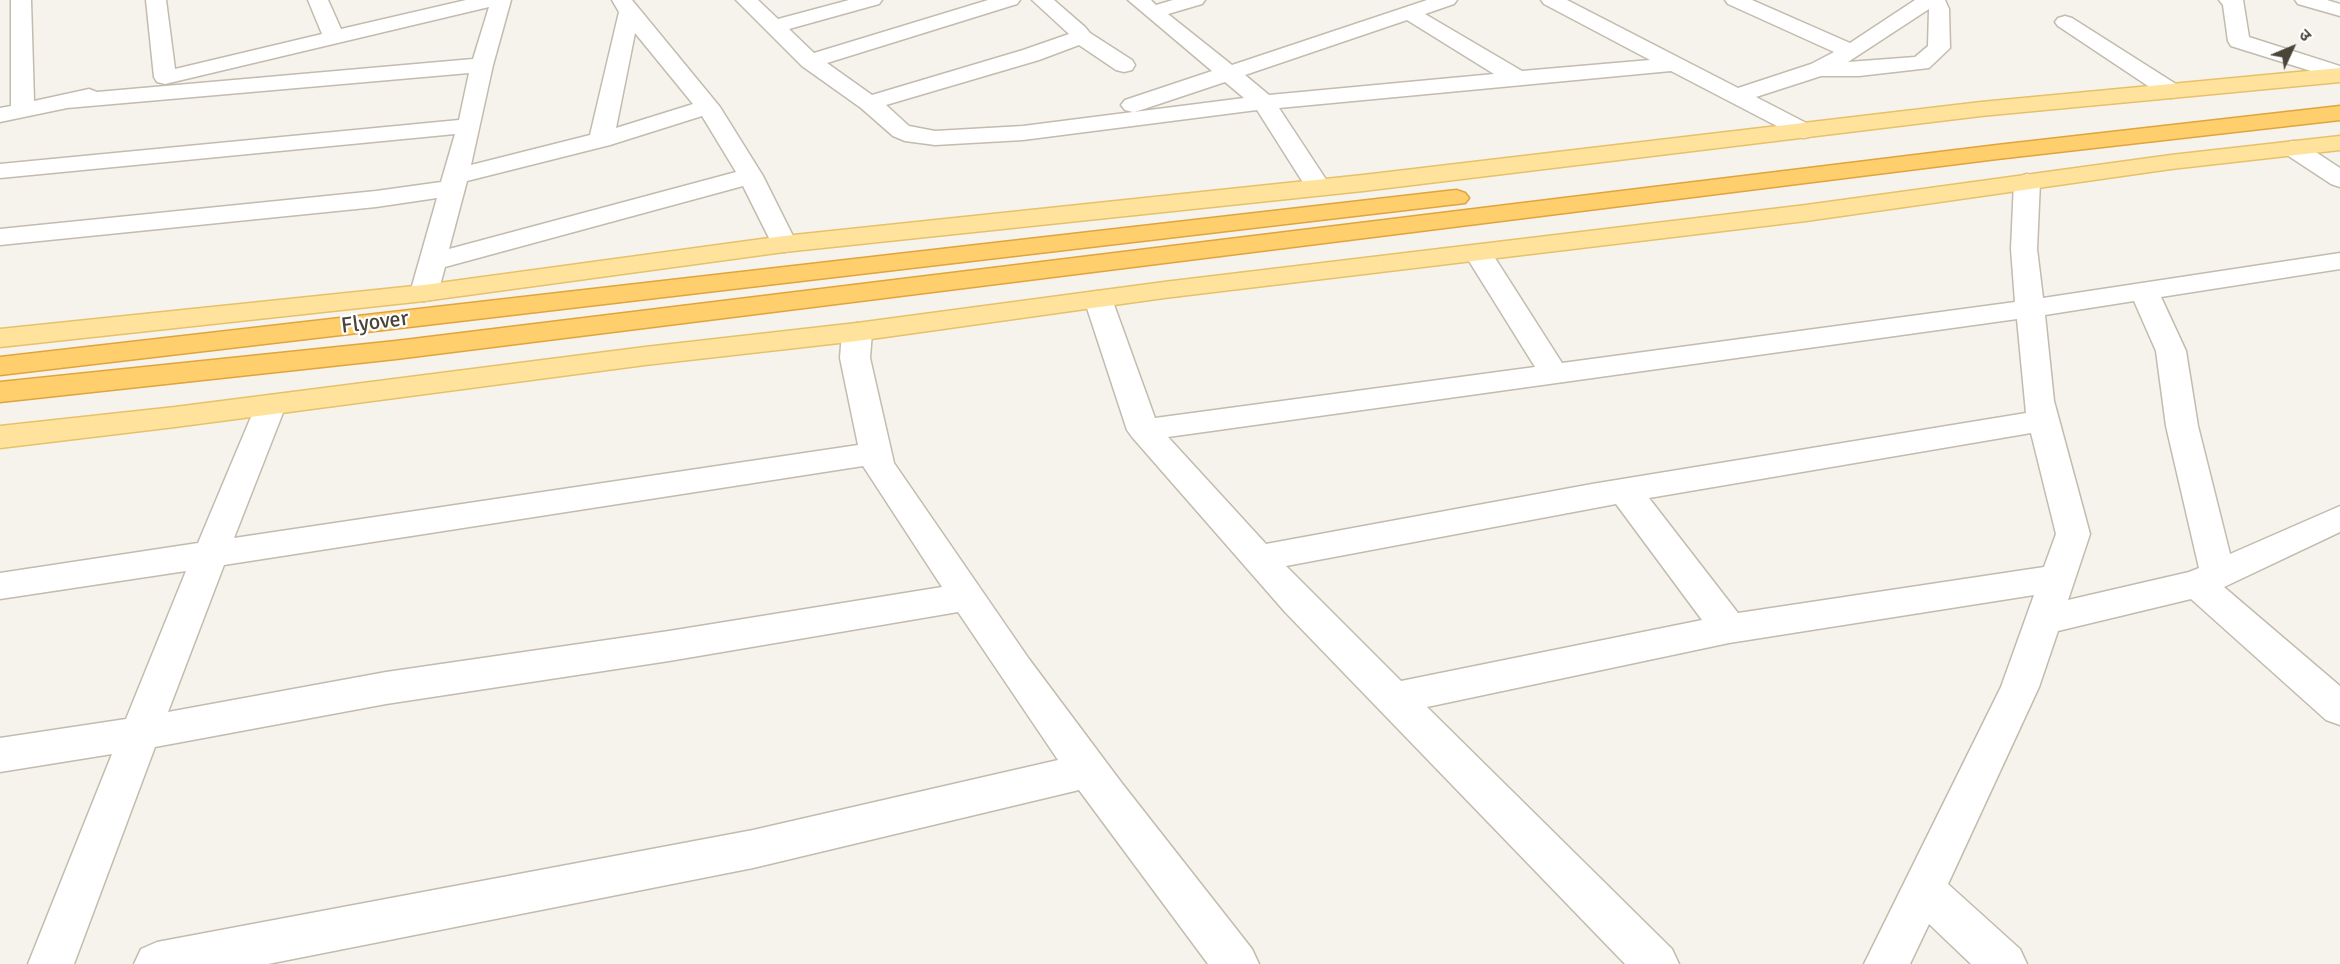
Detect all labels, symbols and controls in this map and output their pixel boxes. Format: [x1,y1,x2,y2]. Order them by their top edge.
north arrow [2262,18,2322,78]
text: उ [2294,25,2315,46]
street label: Flyover [340,306,410,340]

